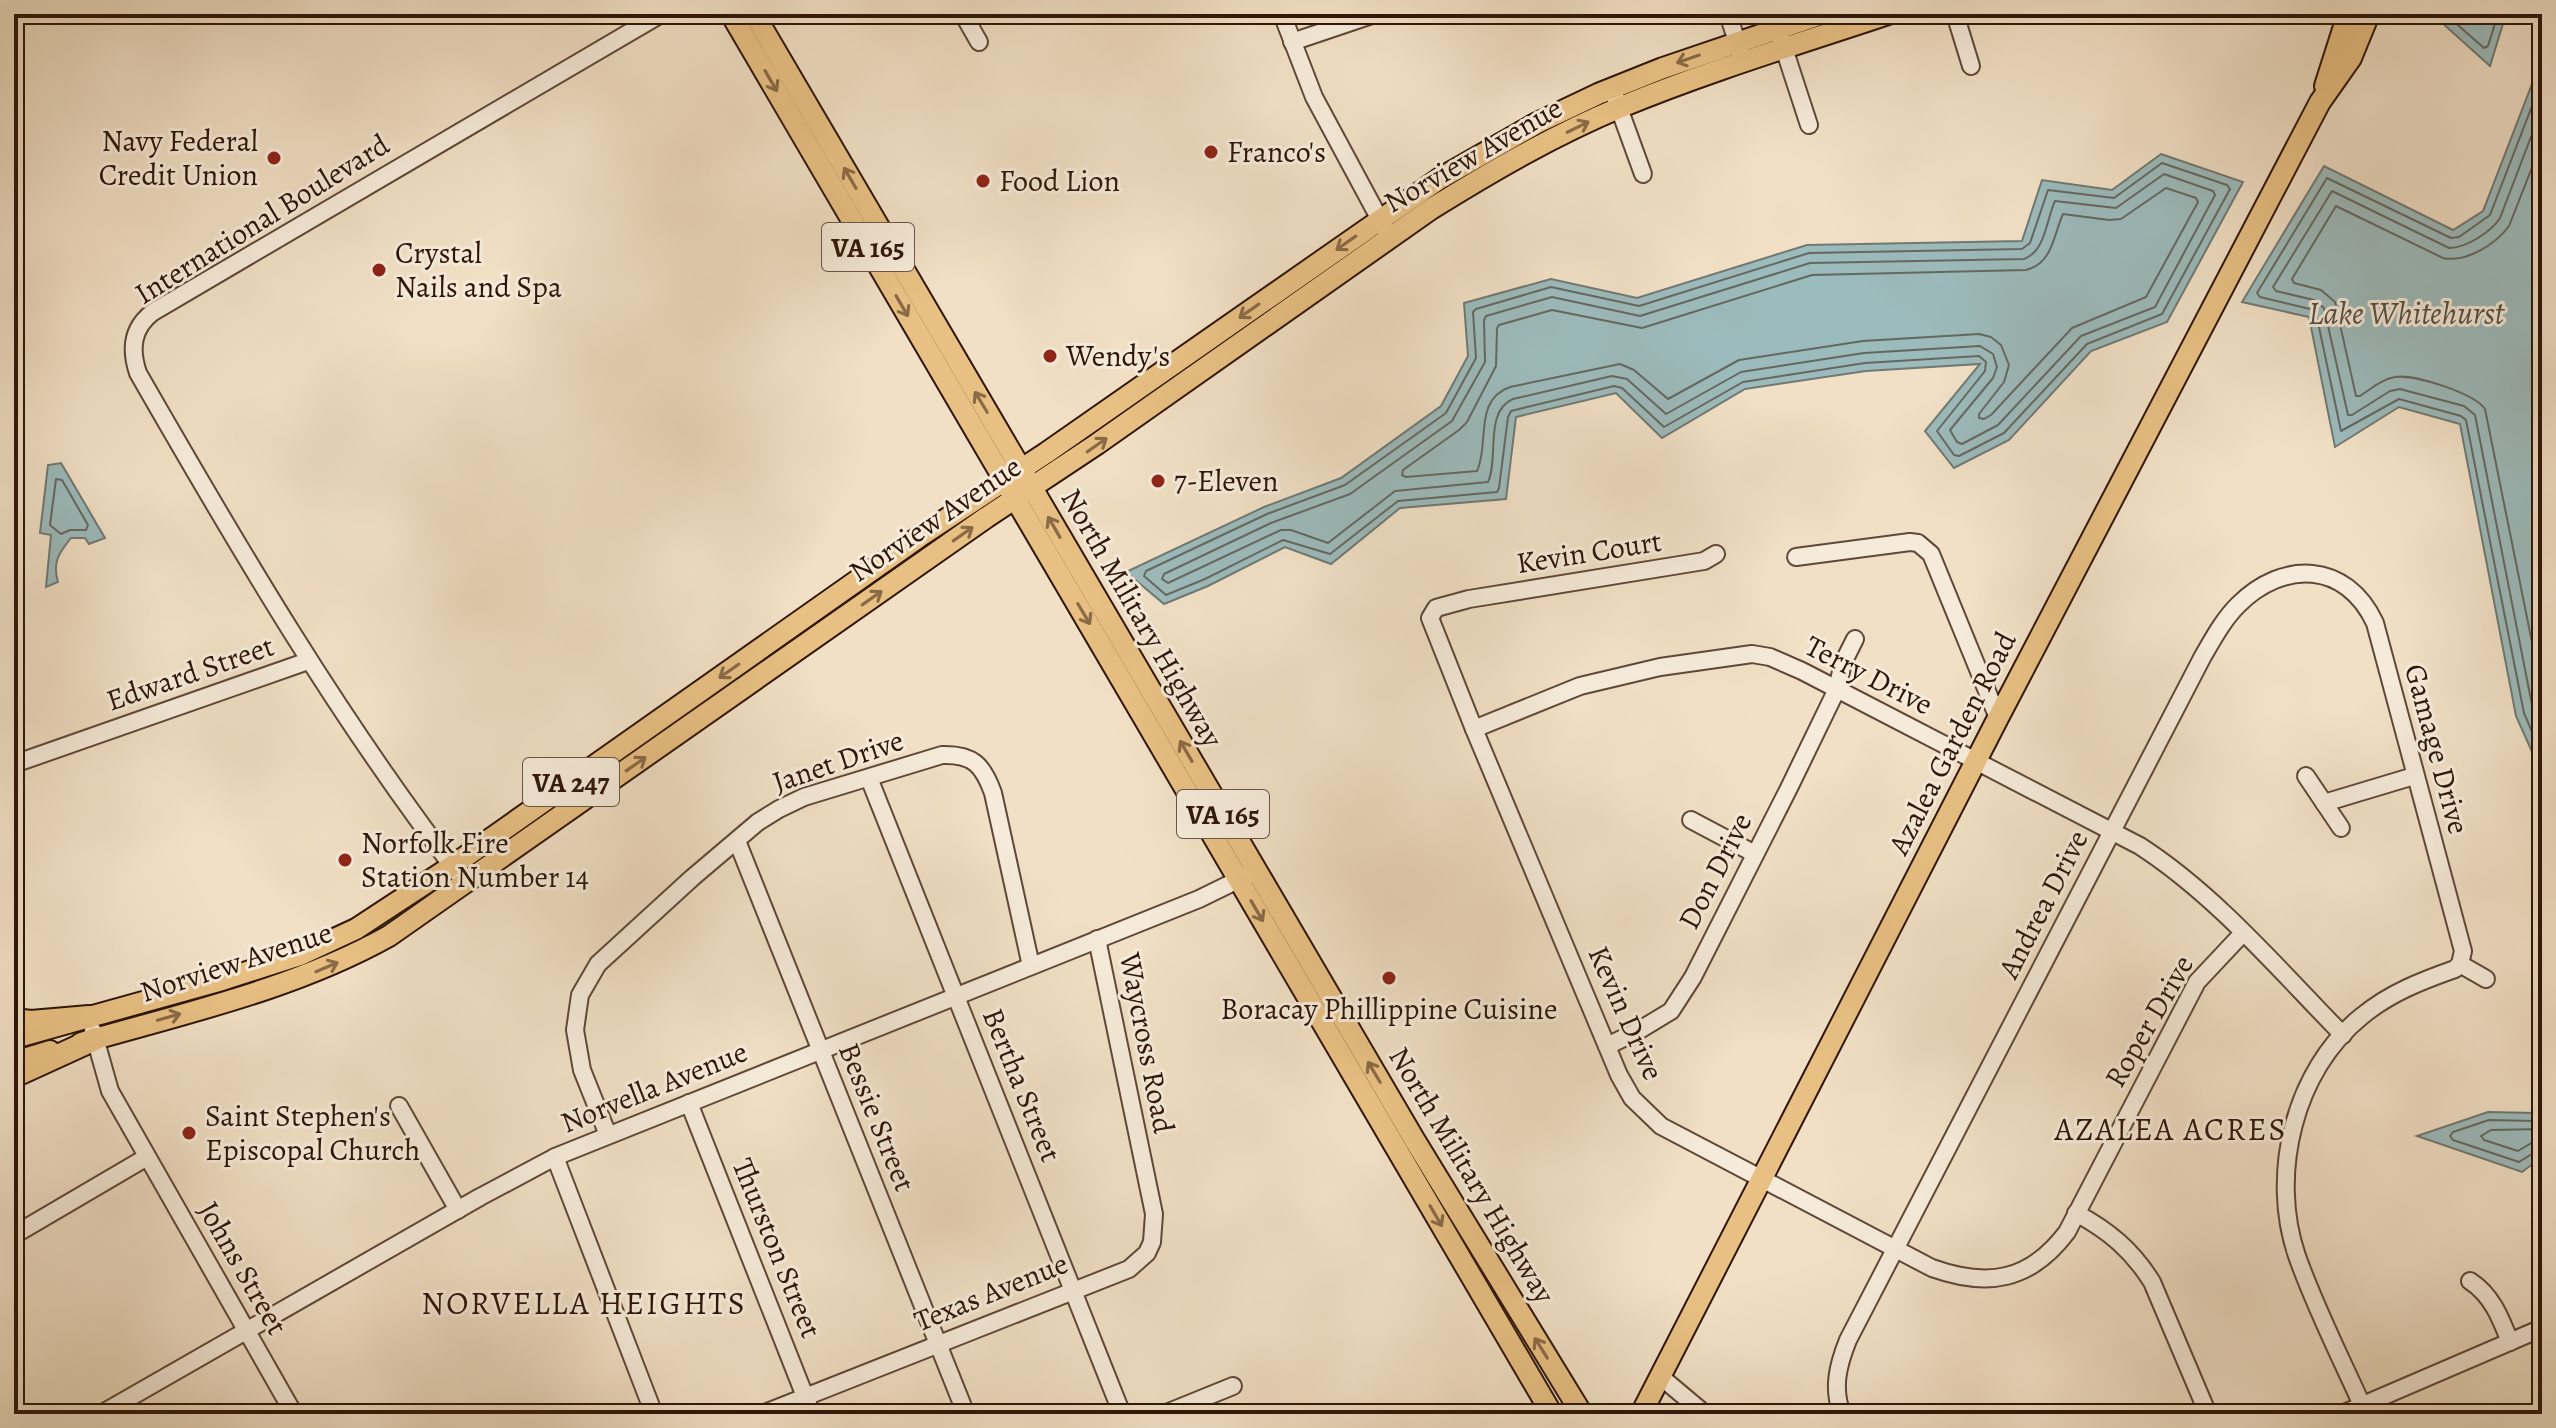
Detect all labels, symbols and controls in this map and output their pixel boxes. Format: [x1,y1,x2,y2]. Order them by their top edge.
one-way arrow [1676,53,1701,68]
one-way arrow [763,69,779,92]
street label: Norview Avenue [1377,88,1569,222]
one-way arrow [1565,119,1589,134]
place label: Navy Federal Credit Union [99,121,258,195]
street label: International Boulevard [127,124,398,314]
place label: Franco's [1227,132,1326,172]
marker: Franco's [1202,143,1220,161]
marker: Navy Federal Credit Union [265,149,283,167]
place label: Food Lion [999,161,1120,201]
one-way arrow [842,167,858,190]
marker: Food Lion [974,172,992,190]
road number: VA 165 [822,223,914,271]
place label: Crystal Nails and Spa [395,233,562,307]
one-way arrow [1335,235,1357,251]
marker: Crystal Nails and Spa [370,261,388,279]
water label: Lake Whitehurst [2308,291,2506,335]
one-way arrow [894,294,910,317]
one-way arrow [1238,303,1260,319]
place label: Wendy's [1065,336,1170,376]
marker: Wendy's [1041,347,1059,365]
one-way arrow [973,391,989,414]
one-way arrow [1085,437,1107,453]
street label: Norview Avenue [841,447,1029,591]
place label: 7-Eleven [1174,461,1278,501]
marker: 7-Eleven [1149,472,1167,490]
street label: North Military Highway [1052,481,1233,755]
one-way arrow [1046,516,1062,539]
street label: Kevin Court [1514,521,1664,583]
one-way arrow [951,526,973,542]
one-way arrow [861,590,882,607]
one-way arrow [1076,602,1092,625]
street label: Azalea Garden Road [1878,624,2026,862]
street label: Edward Street [101,626,279,720]
street label: Terry Drive [1798,626,1940,724]
street label: Gamage Drive [2395,660,2479,838]
one-way arrow [719,662,740,679]
street label: Janet Drive [767,720,909,802]
one-way arrow [1178,740,1194,763]
one-way arrow [625,756,647,772]
road number: VA 247 [523,758,619,806]
road number: VA 165 [1177,790,1269,838]
street label: Don Drive [1669,806,1761,936]
place label: Norfolk Fire Station Number 14 [361,823,589,897]
street label: Andrea Drive [1988,823,2097,986]
marker: Norfolk Fire Station Number 14 [336,851,354,869]
one-way arrow [1249,899,1265,922]
street label: Norview Avenue [135,912,337,1012]
street label: Kevin Drive [1579,940,1673,1086]
street label: Waycross Road [1110,948,1184,1138]
street label: Roper Drive [2095,948,2203,1094]
one-way arrow [314,959,339,974]
marker: Boracay Phillippine Cuisine [1380,969,1398,987]
place label: Boracay Phillippine Cuisine [1221,989,1557,1029]
street label: Bertha Street [973,1002,1071,1168]
one-way arrow [156,1009,182,1024]
street label: Norvella Avenue [555,1031,753,1143]
street label: Bessie Street [829,1037,925,1197]
street label: North Military Highway [1380,1039,1565,1311]
one-way arrow [1366,1061,1382,1084]
place label: Saint Stephen's Episcopal Church [205,1096,420,1170]
district label: AZALEA ACRES [2054,1107,2287,1151]
marker: Saint Stephen's Episcopal Church [180,1124,198,1142]
street label: Thurston Street [723,1152,831,1344]
street label: Johns Street [189,1194,297,1342]
one-way arrow [1429,1204,1444,1228]
street label: Texas Avenue [908,1243,1074,1341]
district label: NORVELLA HEIGHTS [421,1281,747,1325]
one-way arrow [1533,1337,1549,1359]

